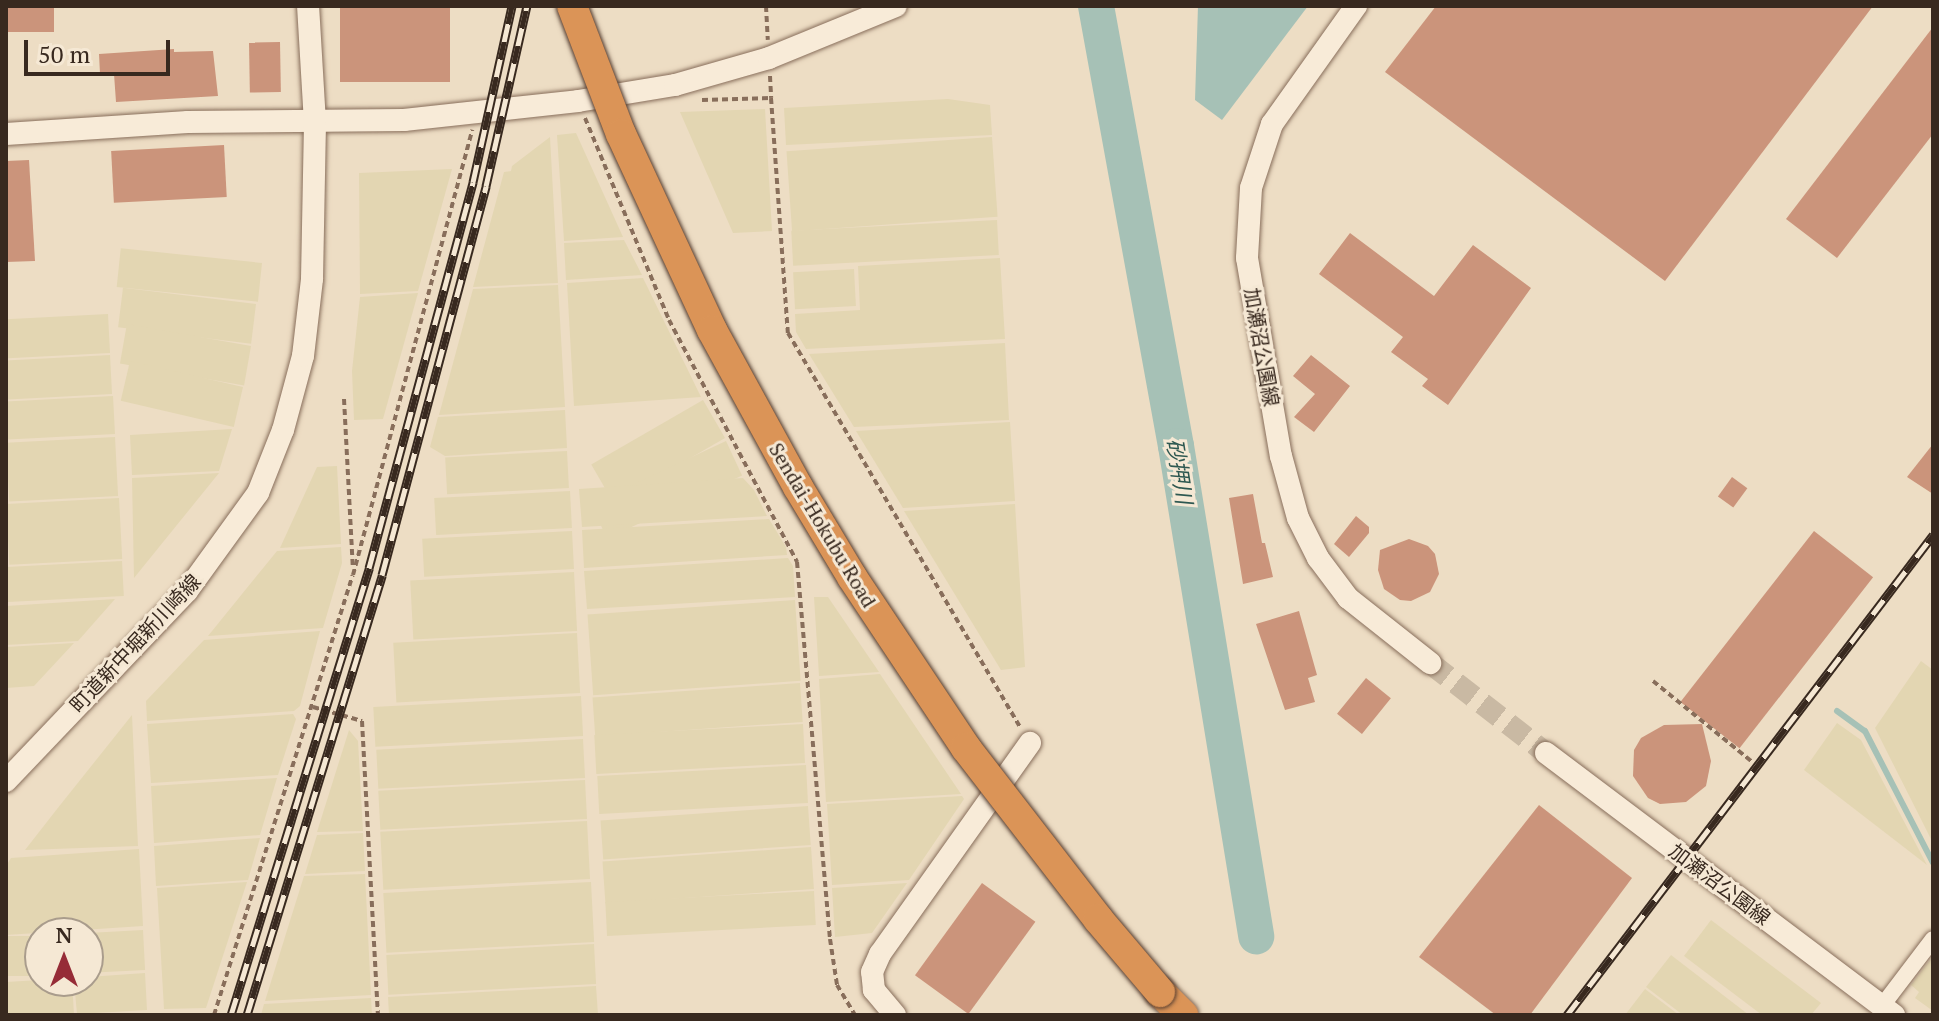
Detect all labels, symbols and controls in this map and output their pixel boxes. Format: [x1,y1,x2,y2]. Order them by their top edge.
scale bar [28,24,174,74]
text: 50 m [38,38,90,70]
street label: 加瀬沼公園線 [1240,286,1284,408]
water label: 砂押川 [1162,436,1198,506]
street label: Sendai-Hokubu Road [764,438,882,612]
street label: 町道新中堀新川崎線 [65,569,205,717]
street label: 加瀬沼公園線 [1665,838,1775,930]
north arrow [24,917,104,997]
text: N [56,920,72,949]

